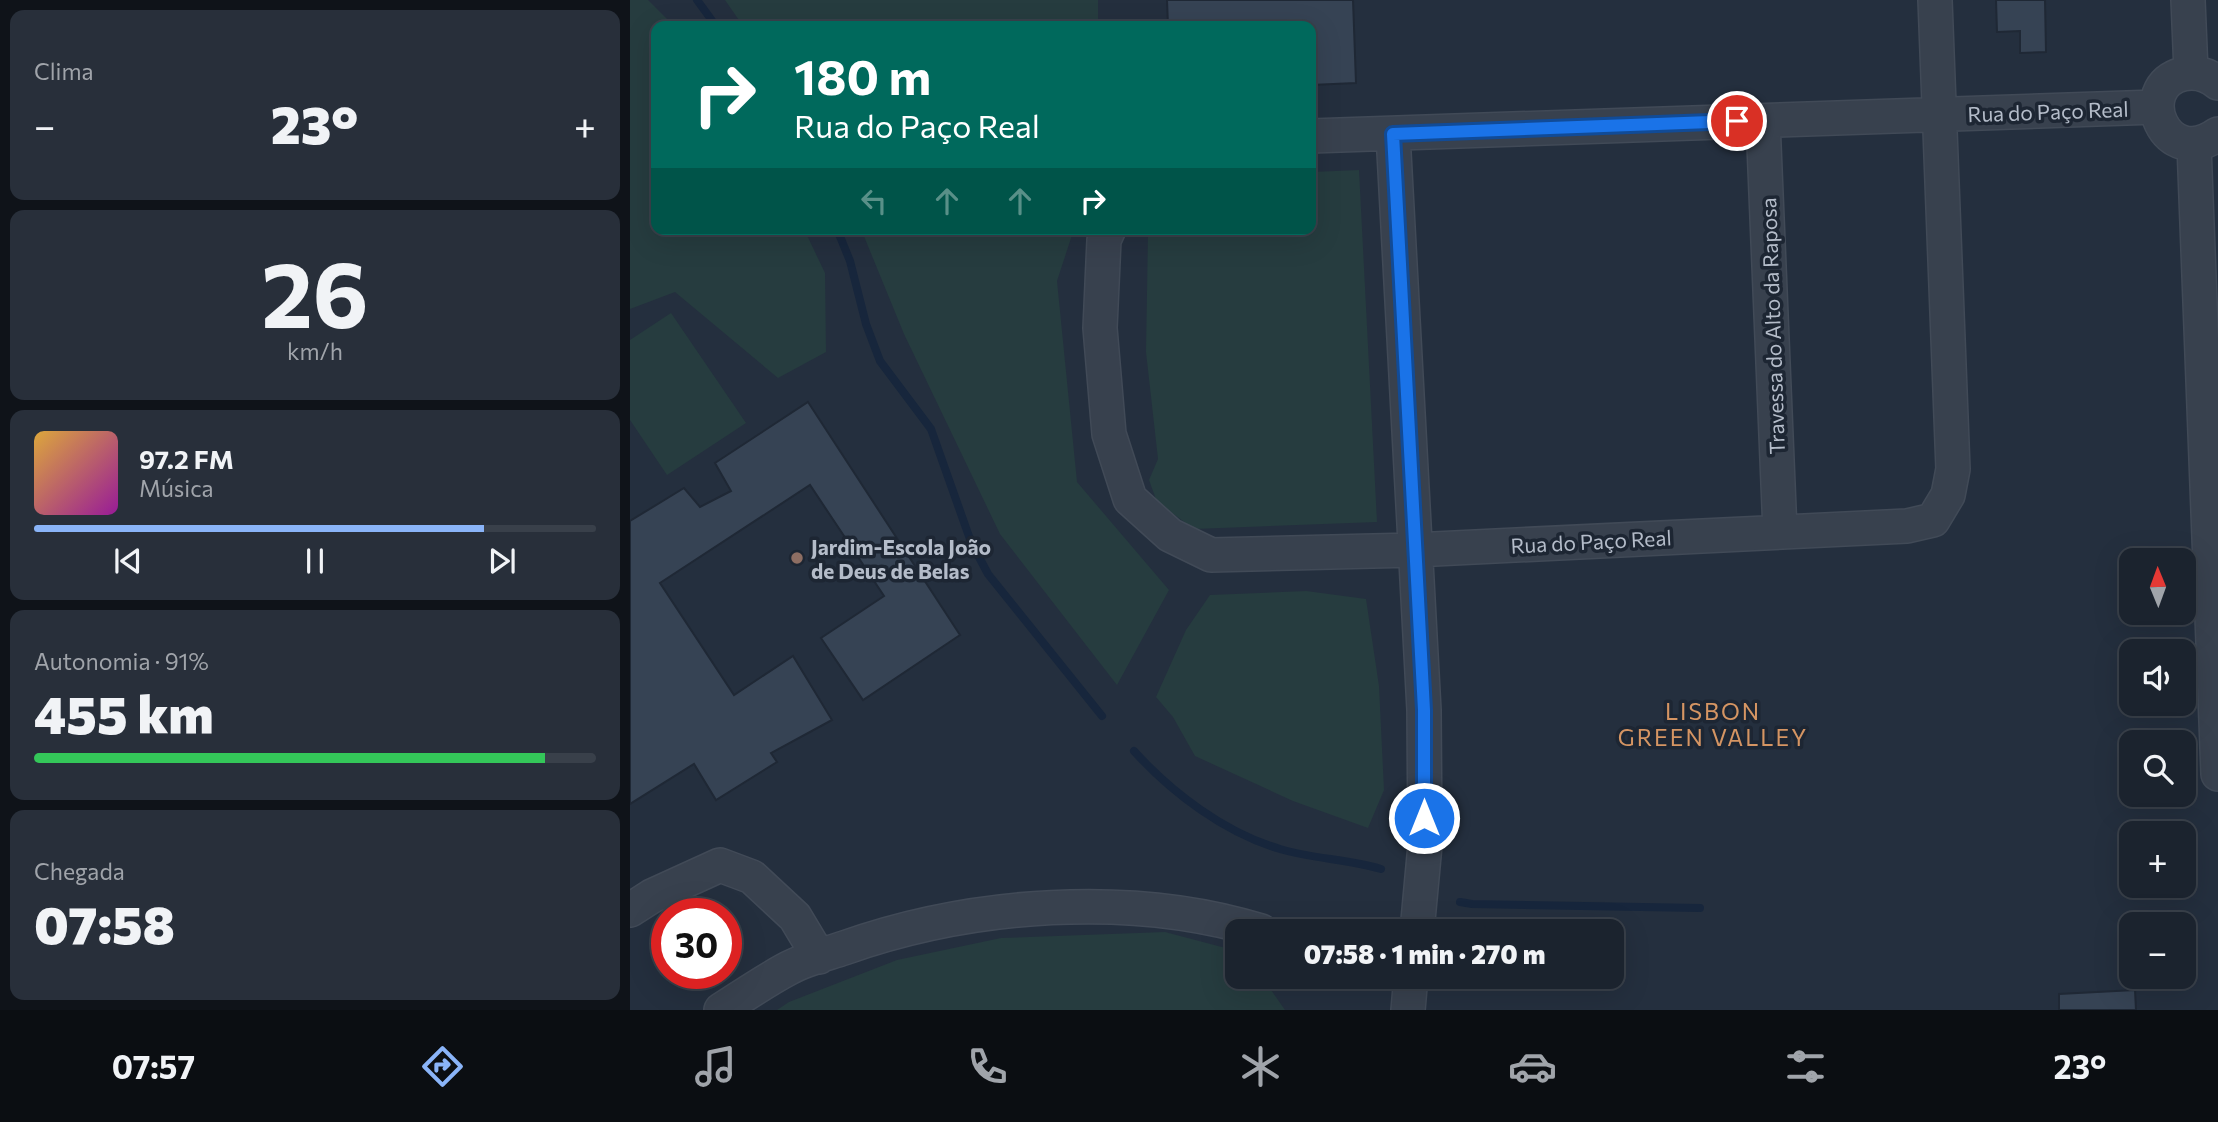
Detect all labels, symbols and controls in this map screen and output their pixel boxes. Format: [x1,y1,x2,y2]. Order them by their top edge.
text: 180 m [794,45,931,105]
icon: right [679,49,770,140]
text: Clima [34,57,94,85]
text: 23° [271,91,358,155]
pin [1707,91,1767,151]
street label: Rua do Paço Real [1967,96,2129,126]
text: − [34,101,56,148]
text: + [574,101,596,148]
icon: arrive [1718,102,1756,140]
text: Rua do Paço Real [794,105,1040,145]
icon: left [855,182,893,220]
icon: ahead [928,182,966,220]
icon: ahead [1001,182,1039,220]
icon: right [1074,182,1112,220]
street label: Travessa do Alto da Raposa [1755,197,1789,455]
text: 26 [261,235,369,347]
text: km/h [287,337,343,365]
text: 97.2 FM [139,443,234,474]
text: Música [139,474,214,502]
street label: Rua do Paço Real [1510,524,1672,558]
place label: Jardim-Escola João de Deus de Belas [811,534,991,583]
icon: previous [109,542,147,580]
icon: pause [296,542,334,580]
icon: next [483,542,521,580]
north arrow [2119,548,2196,625]
map controls [2119,548,2196,989]
marker: Jardim-Escola João de Deus de Belas [789,550,805,566]
button: sound [2119,639,2196,716]
text: Autonomia · 91% [34,647,209,675]
text: 455 km [34,681,214,745]
district label: LISBON GREEN VALLEY [1618,697,1808,751]
button: search [2119,730,2196,807]
position arrow [1387,781,1461,855]
button: + [2119,821,2196,898]
text: Chegada [34,857,125,885]
text: 07:58 [34,891,175,955]
speed limit sign: 30 [651,898,742,989]
button: − [2119,912,2196,989]
text: 07:58 · 1 min · 270 m [1304,938,1545,969]
icon: directions [418,1042,467,1091]
icon: music [691,1042,740,1091]
icon: phone [963,1042,1012,1091]
icon: climate [1236,1042,1285,1091]
icon: car [1508,1042,1557,1091]
icon: filters [1781,1042,1830,1091]
text: 07:57 [112,1046,195,1086]
text: 23° [2053,1046,2106,1086]

